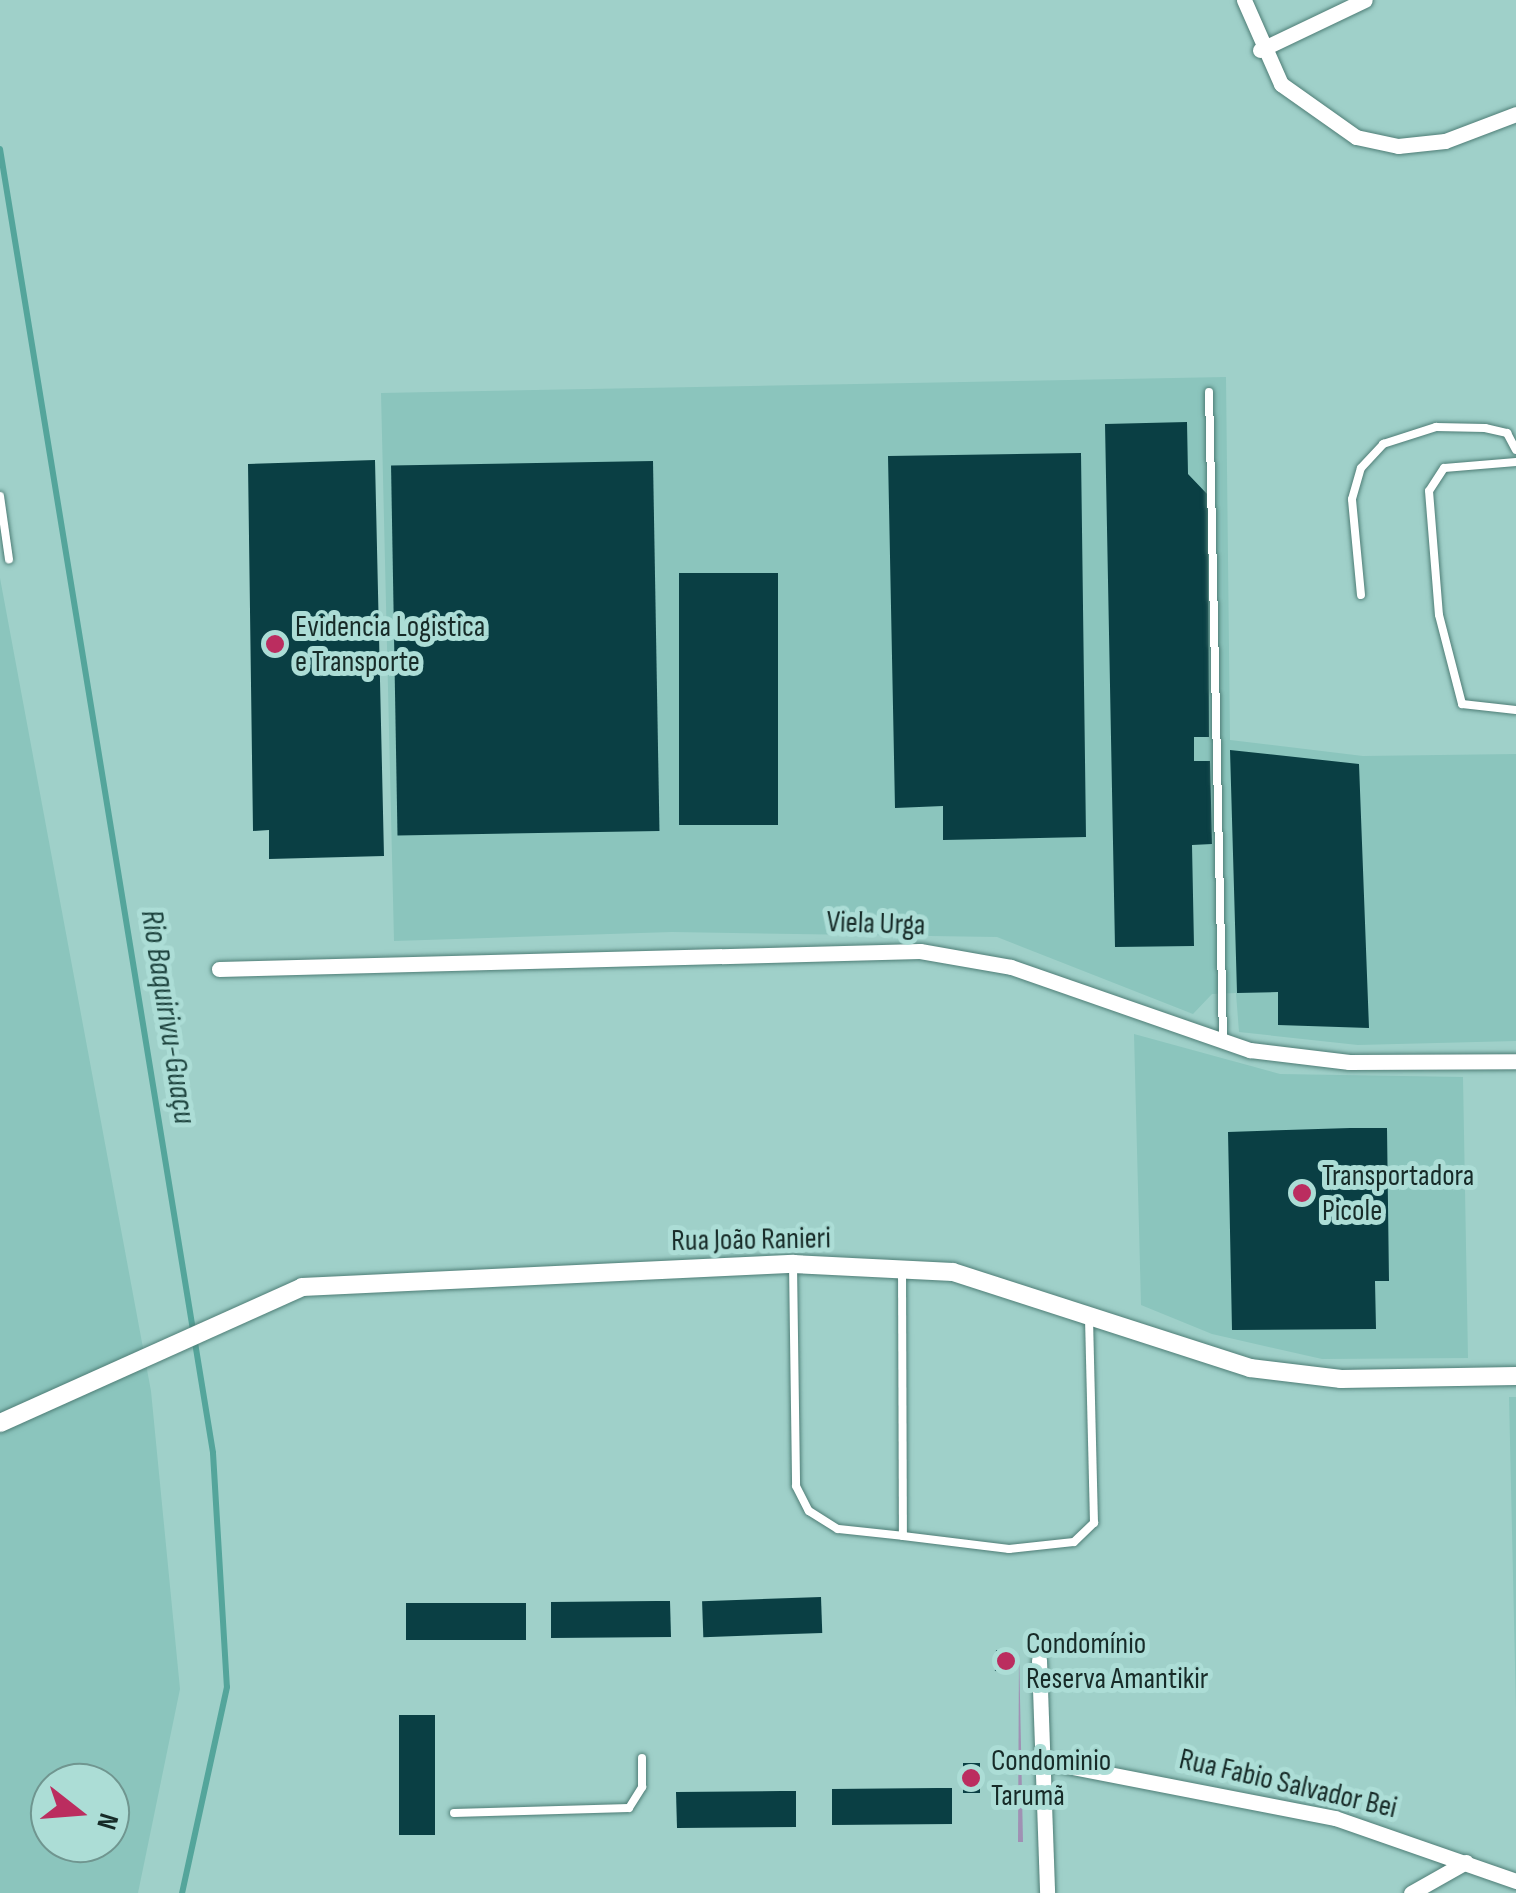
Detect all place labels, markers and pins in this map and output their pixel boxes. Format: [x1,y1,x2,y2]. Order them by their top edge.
place label: Evidencia Logistica e Transporte [295,609,485,680]
marker: Evidencia Logistica e Transporte [264,633,286,655]
place label: Transportadora Picole [1322,1158,1474,1228]
marker: Transportadora Picole [1291,1182,1313,1204]
place label: Condomínio Reserva Amantikir [1026,1626,1208,1696]
marker: Condomínio Reserva Amantikir [995,1650,1017,1672]
place label: Condominio Tarumã [991,1743,1111,1814]
marker: Condominio Tarumã [960,1767,982,1789]

